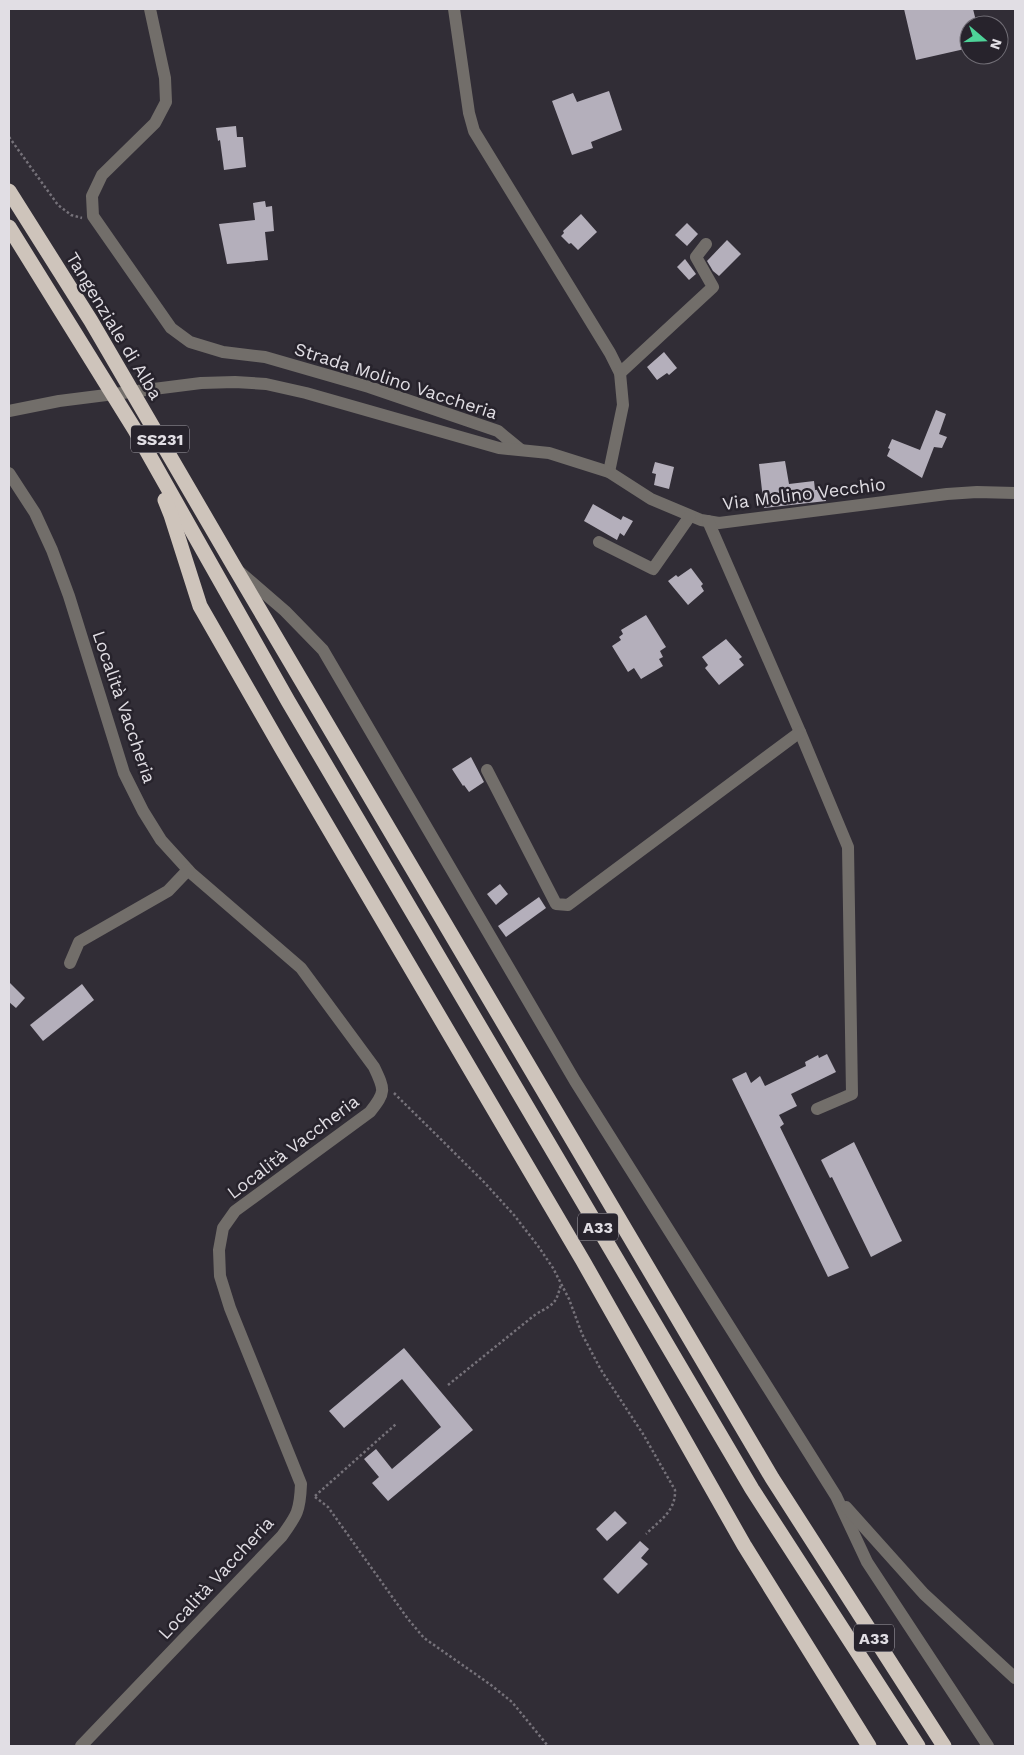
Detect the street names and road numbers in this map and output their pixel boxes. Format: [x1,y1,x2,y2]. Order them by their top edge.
street label: Tangenziale di Alba [62,248,167,403]
street label: Strada Molino Vaccheria [292,338,500,423]
road number: SS231 [131,426,189,452]
street label: Via Molino Vecchio [721,473,887,514]
street label: Località Vaccheria [89,628,160,786]
street label: Località Vaccheria [223,1090,363,1203]
road number: A33 [578,1214,618,1240]
street label: Località Vaccheria [154,1512,278,1643]
road number: A33 [854,1625,894,1652]

